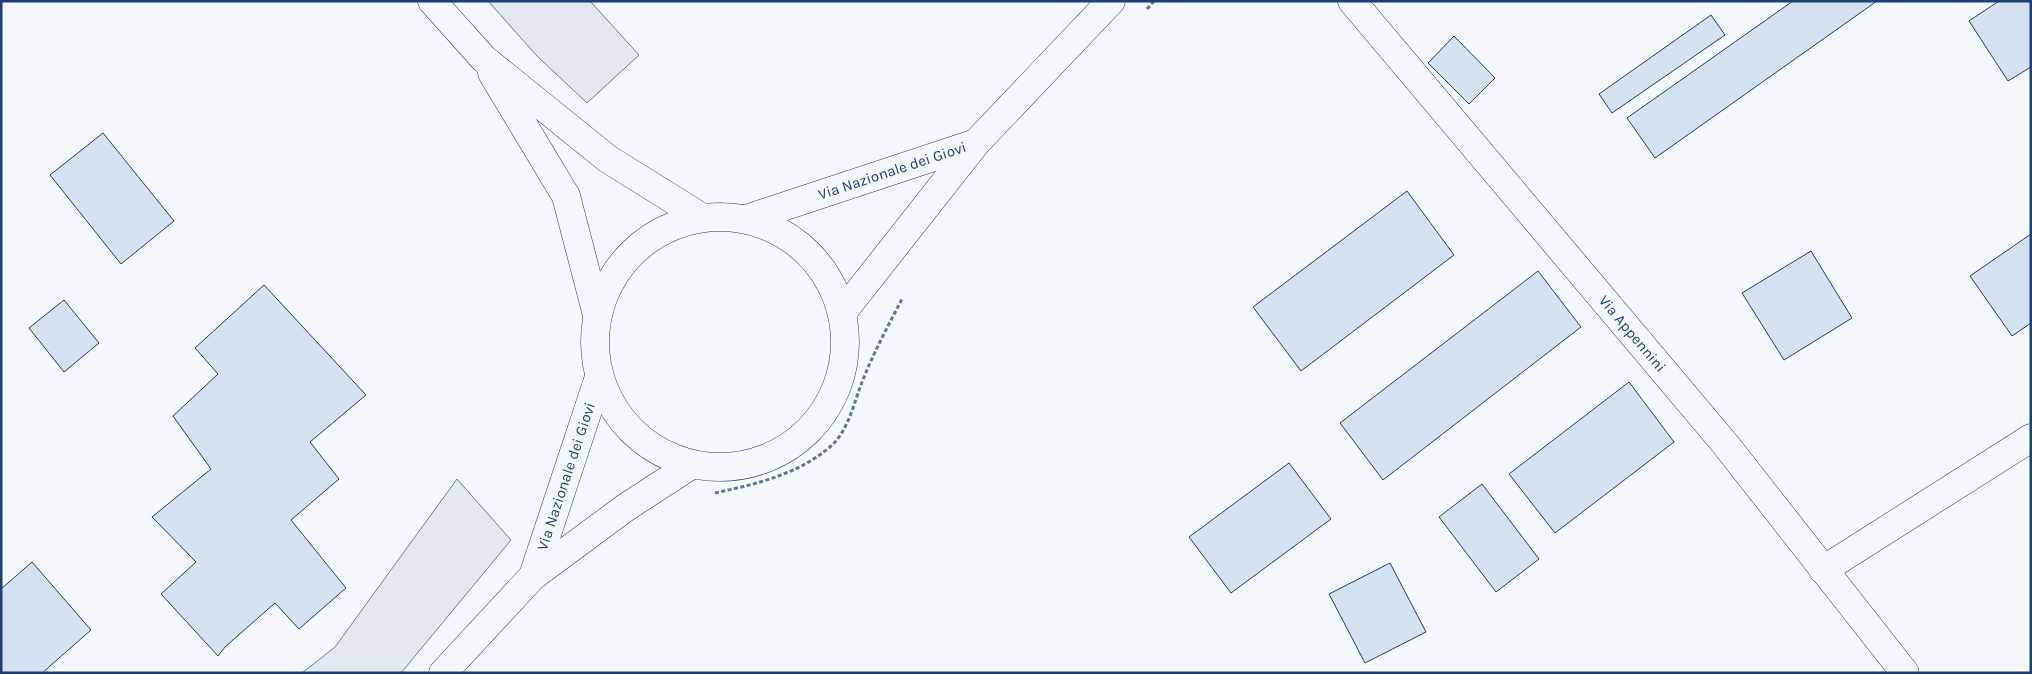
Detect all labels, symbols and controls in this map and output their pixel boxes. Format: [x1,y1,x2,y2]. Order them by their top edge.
street label: Via Nazionale dei Giovi [816,138,969,204]
street label: Via Appennini [1595,292,1670,376]
street label: Via Nazionale dei Giovi [533,400,599,553]

